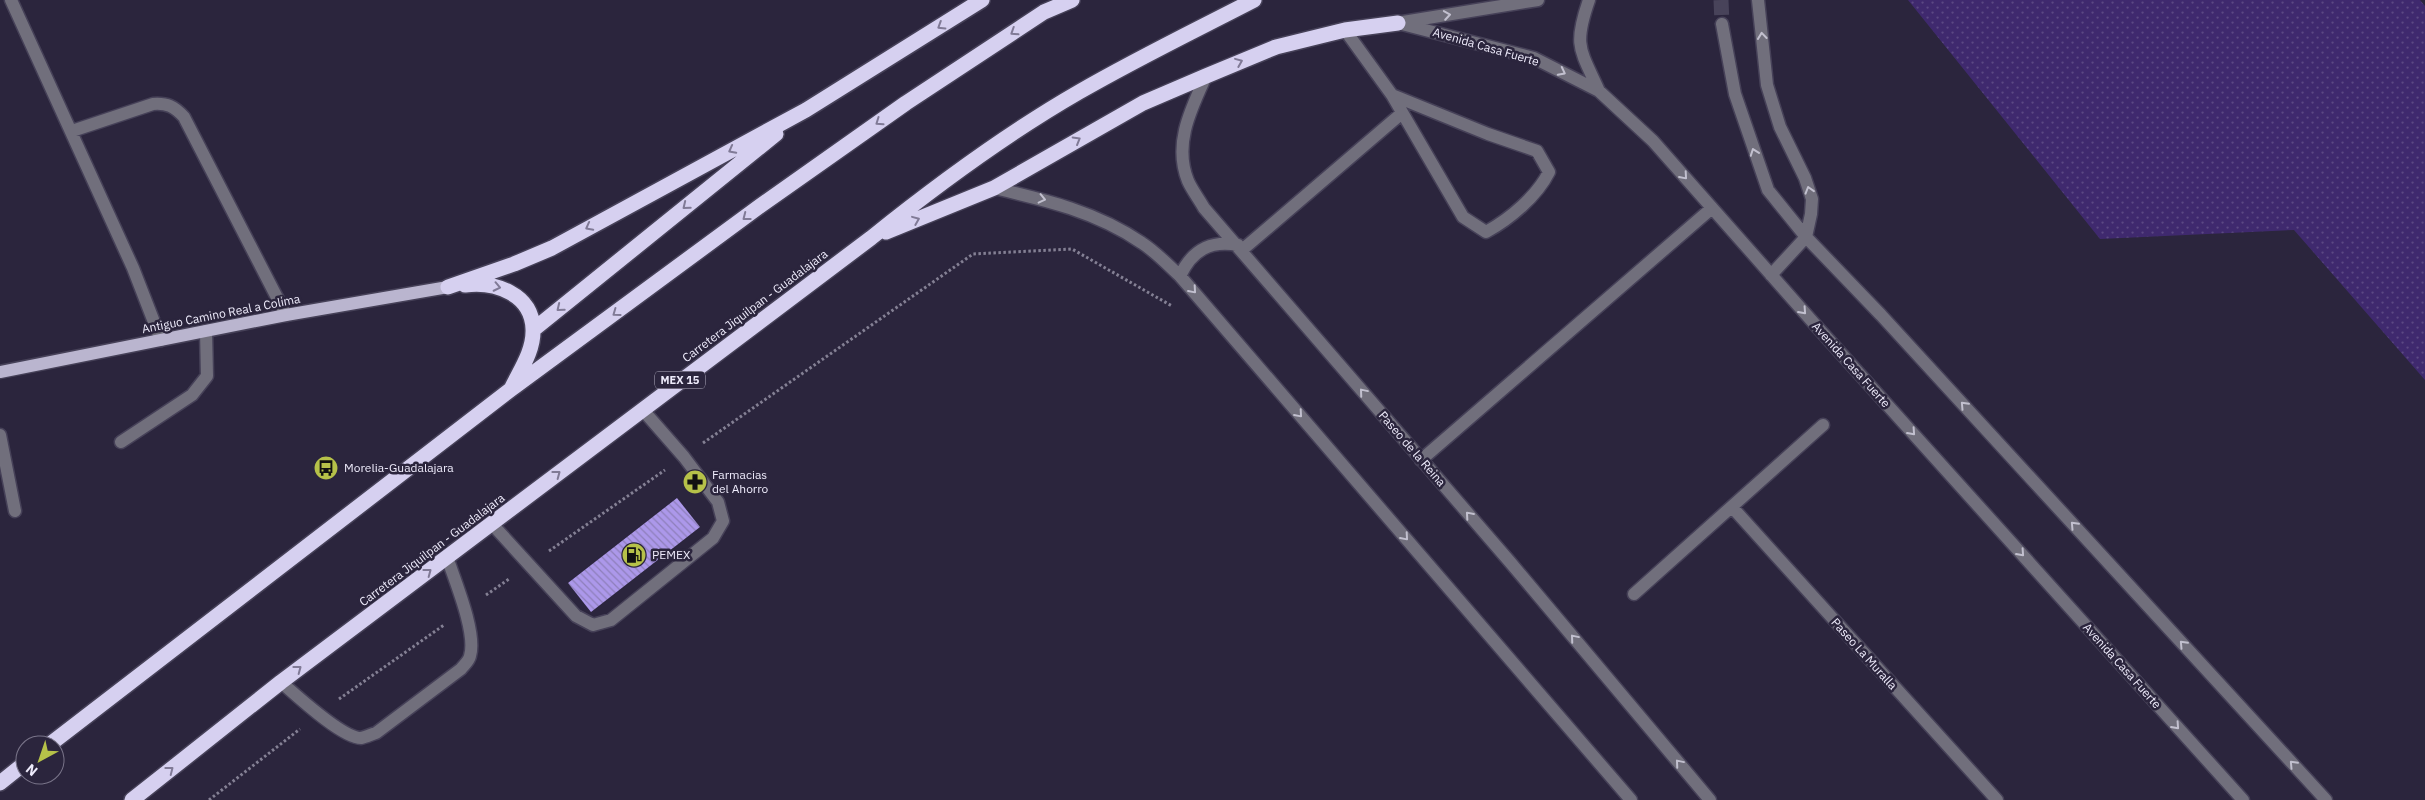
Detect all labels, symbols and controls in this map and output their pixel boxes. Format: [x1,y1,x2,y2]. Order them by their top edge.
one-way arrow [1442,11,1451,21]
one-way arrow [937,19,946,29]
street label: Avenida Casa Fuerte [1431,24,1541,69]
one-way arrow [1010,26,1020,35]
one-way arrow [1757,31,1768,39]
one-way arrow [1234,58,1243,69]
one-way arrow [1557,66,1566,76]
one-way arrow [875,116,884,125]
one-way arrow [1072,137,1081,147]
one-way arrow [729,144,738,154]
one-way arrow [1750,148,1760,156]
one-way arrow [1679,171,1688,180]
one-way arrow [1804,186,1814,194]
one-way arrow [1037,193,1046,204]
one-way arrow [683,201,692,210]
one-way arrow [743,211,752,220]
one-way arrow [911,215,920,226]
one-way arrow [586,221,595,231]
street label: Carretera Jiquilpan - Guadalajara [679,246,831,365]
one-way arrow [492,281,501,292]
one-way arrow [1187,285,1196,294]
street label: Antiguo Camino Real a Colima [140,291,302,336]
one-way arrow [557,303,566,311]
one-way arrow [1797,306,1806,315]
one-way arrow [612,307,622,316]
street label: Avenida Casa Fuerte [1809,319,1894,411]
road number: MEX 15 [655,372,705,388]
one-way arrow [1360,388,1369,397]
one-way arrow [1961,401,1970,410]
one-way arrow [1293,408,1302,417]
street label: Paseo de la Reina [1376,408,1450,490]
one-way arrow [1906,427,1915,436]
bus stop icon: Morelia-Guadalajara [313,455,339,481]
place label: Morelia-Guadalajara [344,460,454,475]
place label: Farmacias del Ahorro [712,467,769,496]
pharmacy icon: Farmacias del Ahorro [682,469,708,495]
one-way arrow [551,471,560,479]
street label: Carretera Jiquilpan - Guadalajara [356,490,508,609]
one-way arrow [1466,511,1475,520]
one-way arrow [2070,521,2079,530]
one-way arrow [1399,531,1408,540]
fuel station icon: PEMEX [621,542,647,568]
place label: PEMEX [652,547,691,562]
one-way arrow [2015,547,2024,556]
one-way arrow [422,569,431,577]
street label: Paseo La Muralla [1828,615,1901,693]
street label: Avenida Casa Fuerte [2080,620,2165,712]
one-way arrow [1571,635,1580,644]
one-way arrow [2180,641,2189,650]
one-way arrow [292,667,301,675]
one-way arrow [2170,720,2179,729]
north arrow [15,735,65,785]
one-way arrow [1676,759,1685,768]
text: N [22,760,41,780]
one-way arrow [2290,761,2299,770]
one-way arrow [164,767,173,775]

